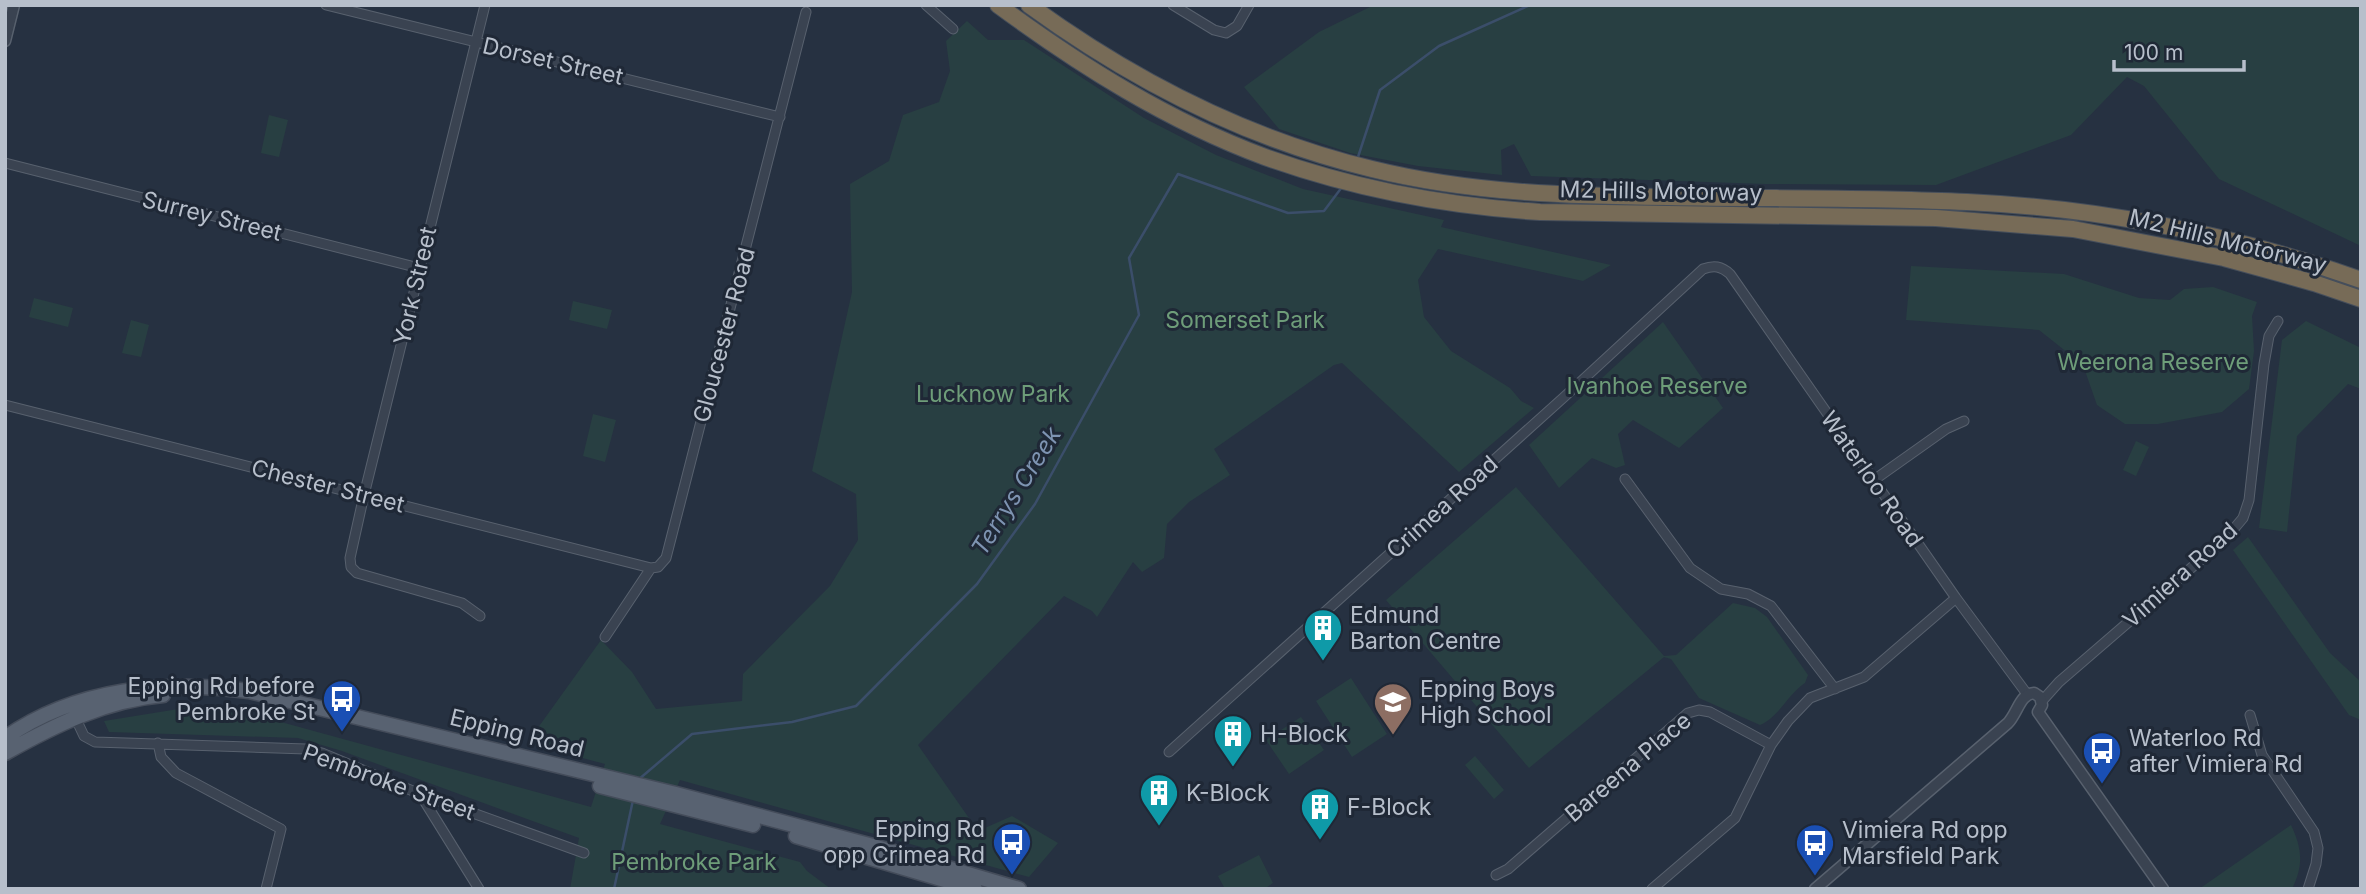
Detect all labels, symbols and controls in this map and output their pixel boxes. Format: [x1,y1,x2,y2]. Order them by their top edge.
scale bar [2114,28,2244,72]
street label: Dorset Street [480,31,627,91]
text: 100 m [2124,40,2183,65]
street label: M2 Hills Motorway [1560,175,1763,207]
street label: Surrey Street [139,185,285,247]
street label: M2 Hills Motorway [2126,203,2330,279]
street label: York Street [388,224,442,348]
street label: Gloucester Road [687,244,761,426]
park label: Somerset Park [1165,306,1325,334]
park label: Weerona Reserve [2057,348,2249,376]
park label: Ivanhoe Reserve [1566,372,1748,400]
park label: Lucknow Park [916,380,1070,408]
street label: Waterloo Road [1815,406,1929,552]
water label: Terrys Creek [965,421,1067,561]
street label: Crimea Road [1381,450,1503,564]
street label: Chester Street [249,453,408,519]
street label: Vimiera Road [2117,516,2243,634]
place label: Edmund Barton Centre [1350,601,1501,655]
building icon: Edmund Barton Centre [1302,607,1344,662]
place label: Epping Rd before Pembroke St [127,672,315,726]
place label: Epping Boys High School [1420,675,1555,729]
bus stop icon: Epping Rd before Pembroke St [321,678,363,733]
school or university icon: Epping Boys High School [1372,681,1414,736]
street label: Epping Road [447,703,587,763]
street label: Bareena Place [1559,706,1697,828]
building icon: H-Block [1212,713,1254,768]
place label: H-Block [1260,720,1348,748]
place label: Waterloo Rd after Vimiera Rd [2129,724,2303,778]
bus stop icon: Waterloo Rd after Vimiera Rd [2081,730,2123,785]
street label: Pembroke Street [299,738,479,826]
building icon: K-Block [1138,772,1180,827]
place label: K-Block [1186,779,1270,807]
building icon: F-Block [1299,786,1341,841]
place label: F-Block [1347,793,1432,821]
place label: Epping Rd opp Crimea Rd [823,815,985,869]
place label: Vimiera Rd opp Marsfield Park [1842,816,2008,870]
bus stop icon: Epping Rd opp Crimea Rd [991,821,1033,876]
bus stop icon: Vimiera Rd opp Marsfield Park [1794,822,1836,877]
park label: Pembroke Park [611,848,777,876]

